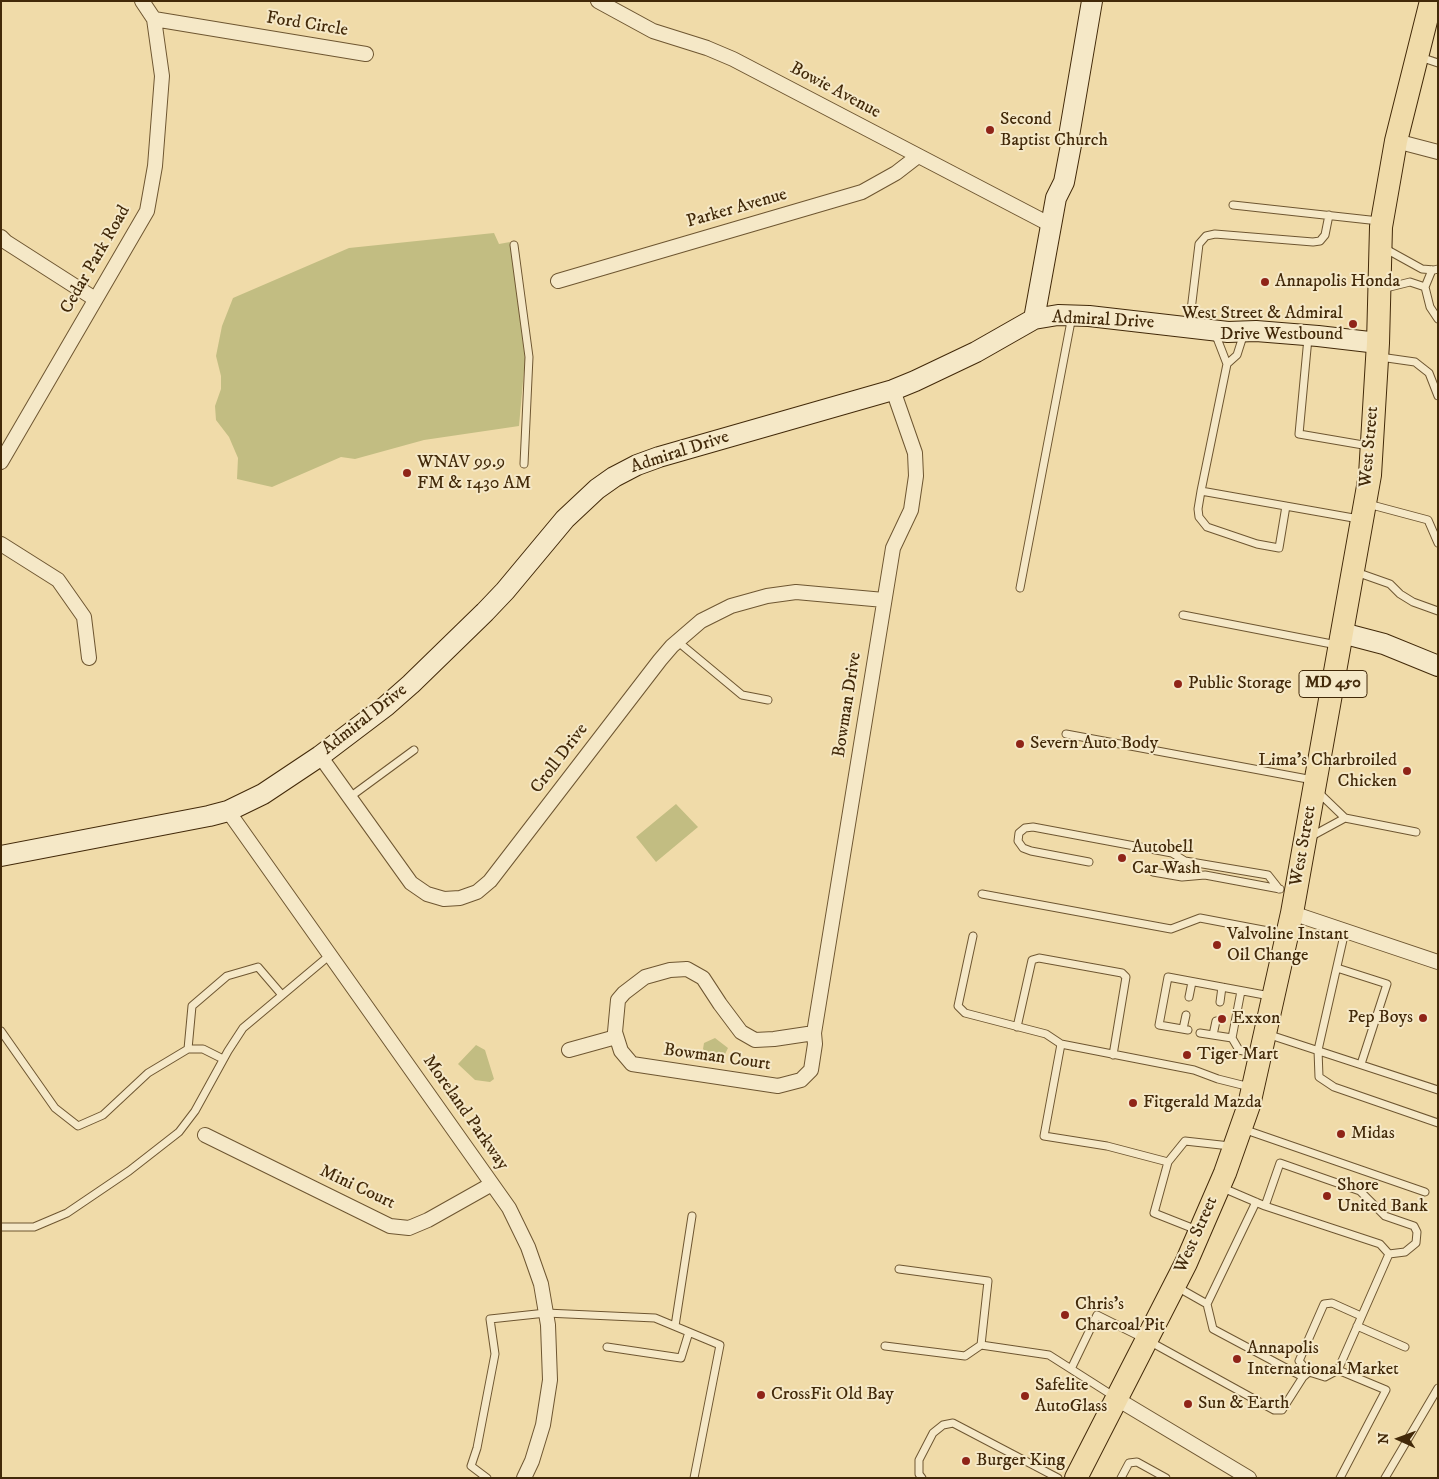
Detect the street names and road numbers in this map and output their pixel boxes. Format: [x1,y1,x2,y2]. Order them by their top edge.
street label: Ford Circle [265,8,349,42]
street label: Bowie Avenue [786,58,884,124]
street label: Parker Avenue [684,184,790,234]
street label: Cedar Park Road [56,202,136,318]
street label: Admiral Drive [1051,308,1155,334]
street label: West Street [1356,406,1384,488]
street label: Admiral Drive [628,427,732,479]
street label: Bowman Drive [829,651,867,759]
road number: MD 450 [1299,671,1367,698]
street label: Admiral Drive [318,680,412,760]
street label: Croll Drive [527,720,593,798]
street label: West Street [1286,804,1322,888]
street label: Bowman Court [662,1040,772,1076]
street label: Moreland Parkway [417,1051,513,1175]
street label: Mini Court [316,1161,398,1215]
street label: West Street [1171,1193,1223,1277]

